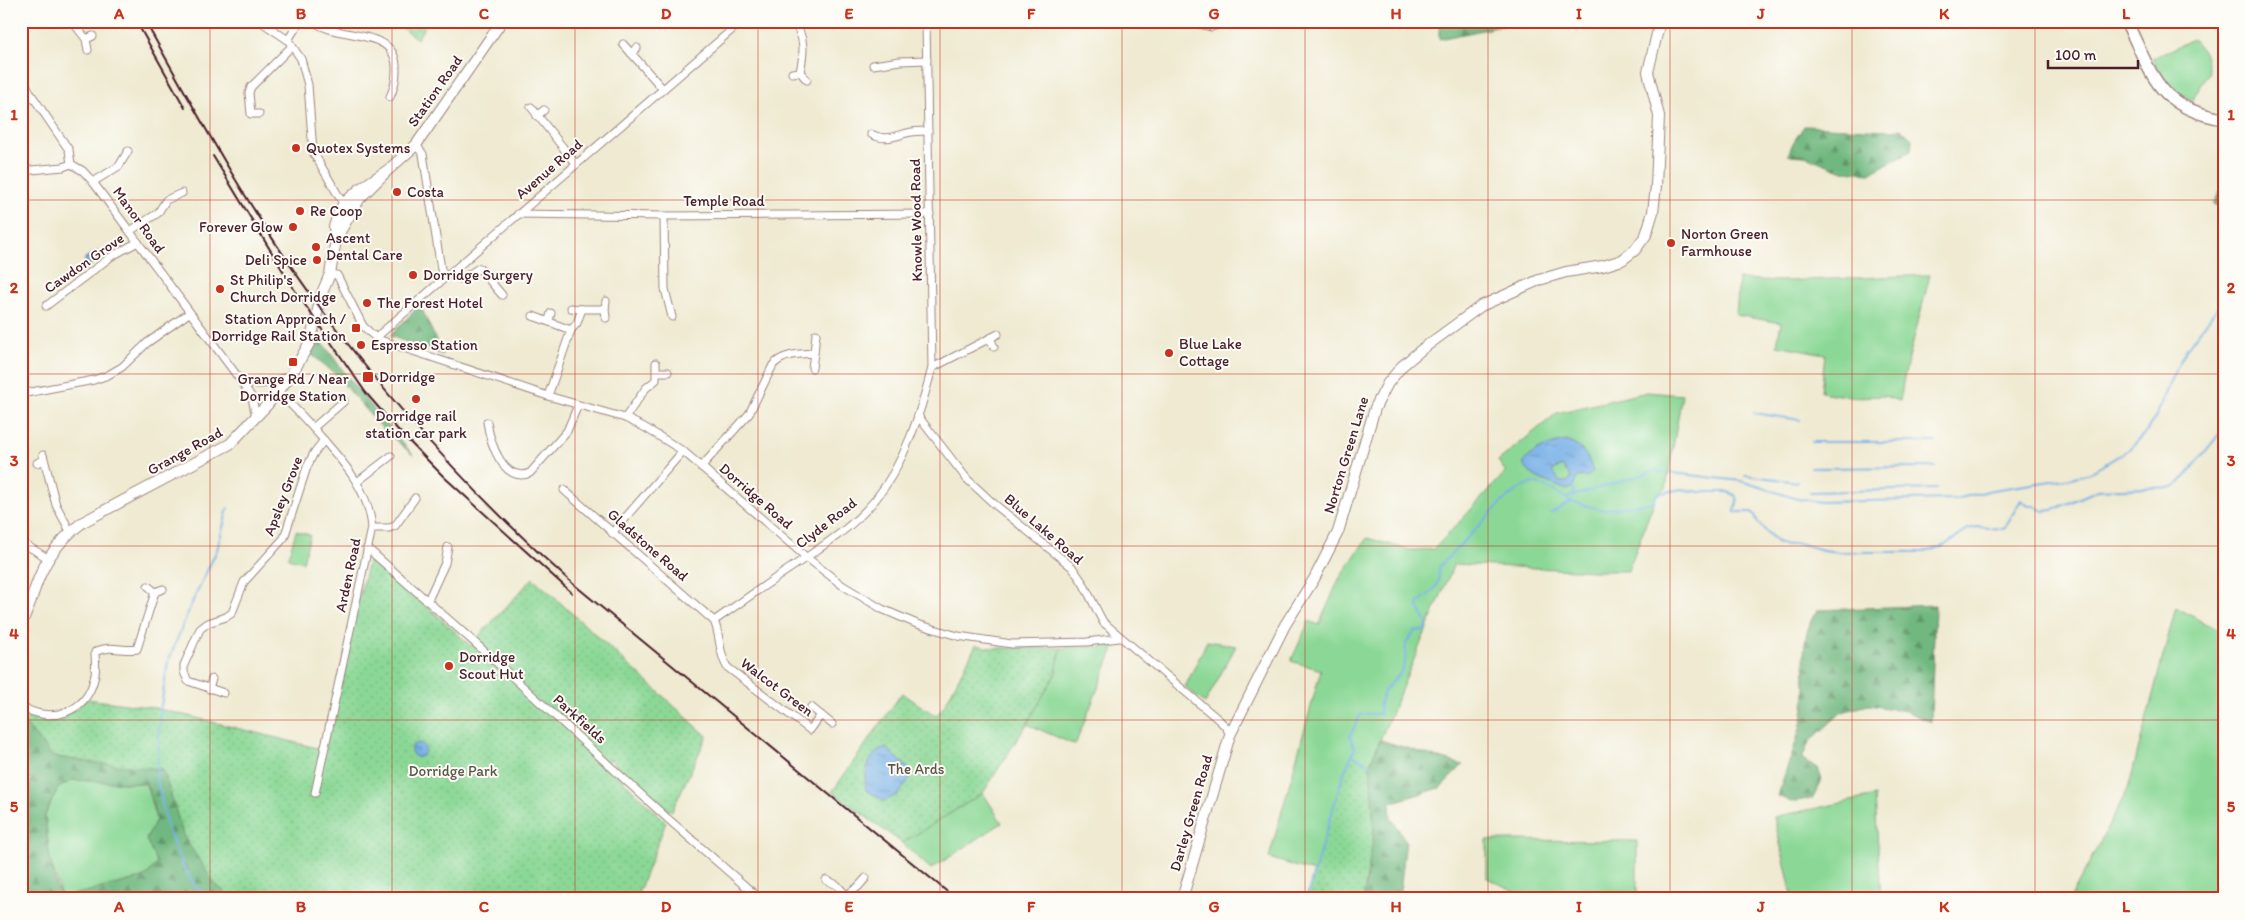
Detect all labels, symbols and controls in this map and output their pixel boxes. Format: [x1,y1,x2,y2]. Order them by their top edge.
text: A [113,4,125,23]
text: B [296,4,307,23]
text: C [479,4,490,23]
text: D [661,4,672,23]
text: E [845,4,854,23]
text: F [1027,4,1036,23]
text: G [1208,4,1220,23]
text: H [1390,4,1402,23]
text: I [1576,4,1582,23]
text: J [1756,4,1765,23]
text: K [1939,4,1950,23]
text: L [2122,4,2131,23]
scale bar [2048,38,2138,70]
text: 100 m [2055,46,2097,64]
street label: Station Road [404,51,467,130]
text: 1 [10,105,18,124]
text: 1 [2227,105,2235,124]
street label: Avenue Road [512,135,587,203]
place label: Quotex Systems [306,139,411,157]
marker: Quotex Systems [290,142,302,154]
street label: Knowle Wood Road [906,158,926,282]
street label: Manor Road [109,183,169,257]
place label: Costa [407,183,445,201]
marker: Costa [391,186,403,198]
street label: Temple Road [683,192,766,210]
place label: Re Coop [310,202,362,220]
marker: Re Coop [294,205,306,217]
place label: Forever Glow [199,218,283,236]
marker: Forever Glow [287,221,299,233]
place label: Norton Green Farmhouse [1681,225,1769,260]
street label: Cawdon Grove [41,229,127,297]
place label: Ascent Dental Care [326,229,403,264]
marker: Norton Green Farmhouse [1665,237,1677,249]
marker: Ascent Dental Care [310,241,322,253]
place label: Deli Spice [245,251,307,269]
marker: Deli Spice [311,254,323,266]
place label: Dorridge Surgery [423,266,533,284]
marker: Dorridge Surgery [407,269,419,281]
place label: St Philip's Church Dorridge [230,271,336,306]
text: 2 [10,278,19,297]
text: 2 [2227,278,2236,297]
marker: St Philip's Church Dorridge [214,283,226,295]
place label: The Forest Hotel [377,294,484,312]
marker: The Forest Hotel [361,297,373,309]
place label: Station Approach / Dorridge Rail Station [211,310,347,345]
marker: Station Approach / Dorridge Rail Station [350,322,362,334]
place label: Blue Lake Cottage [1179,335,1242,370]
place label: Espresso Station [371,336,478,354]
marker: Espresso Station [355,339,367,351]
marker: Blue Lake Cottage [1163,347,1175,359]
marker: Grange Rd / Near Dorridge Station [287,356,299,368]
place label: Dorridge [379,368,435,386]
place label: Grange Rd / Near Dorridge Station [237,370,349,405]
marker: Dorridge [361,370,375,384]
marker: Dorridge rail station car park [410,393,422,405]
street label: Norton Green Lane [1320,394,1372,516]
place label: Dorridge rail station car park [365,407,467,442]
street label: Grange Road [144,423,226,479]
text: 3 [10,451,19,470]
text: 3 [2227,451,2236,470]
street label: Apsley Grove [260,454,306,538]
street label: Dorridge Road [716,459,796,533]
street label: Blue Lake Road [1001,490,1087,568]
street label: Clyde Road [792,493,861,552]
street label: Gladstone Road [604,505,692,585]
street label: Arden Road [331,536,365,614]
text: 4 [9,624,19,643]
text: 4 [2226,624,2236,643]
place label: Dorridge Scout Hut [459,648,524,683]
street label: Walcot Green [737,654,817,720]
marker: Dorridge Scout Hut [443,660,455,672]
street label: Parkfields [550,690,611,748]
street label: Darley Green Road [1166,753,1216,873]
park label: The Ards [887,760,945,778]
park label: Dorridge Park [409,762,498,780]
text: 5 [10,797,19,816]
text: 5 [2227,797,2236,816]
text: A [113,897,125,916]
text: B [296,897,307,916]
text: C [479,897,490,916]
text: D [661,897,672,916]
text: E [845,897,854,916]
text: F [1027,897,1036,916]
text: G [1208,897,1220,916]
text: H [1390,897,1402,916]
text: I [1576,897,1582,916]
text: J [1756,897,1765,916]
text: K [1939,897,1950,916]
text: L [2122,897,2131,916]

